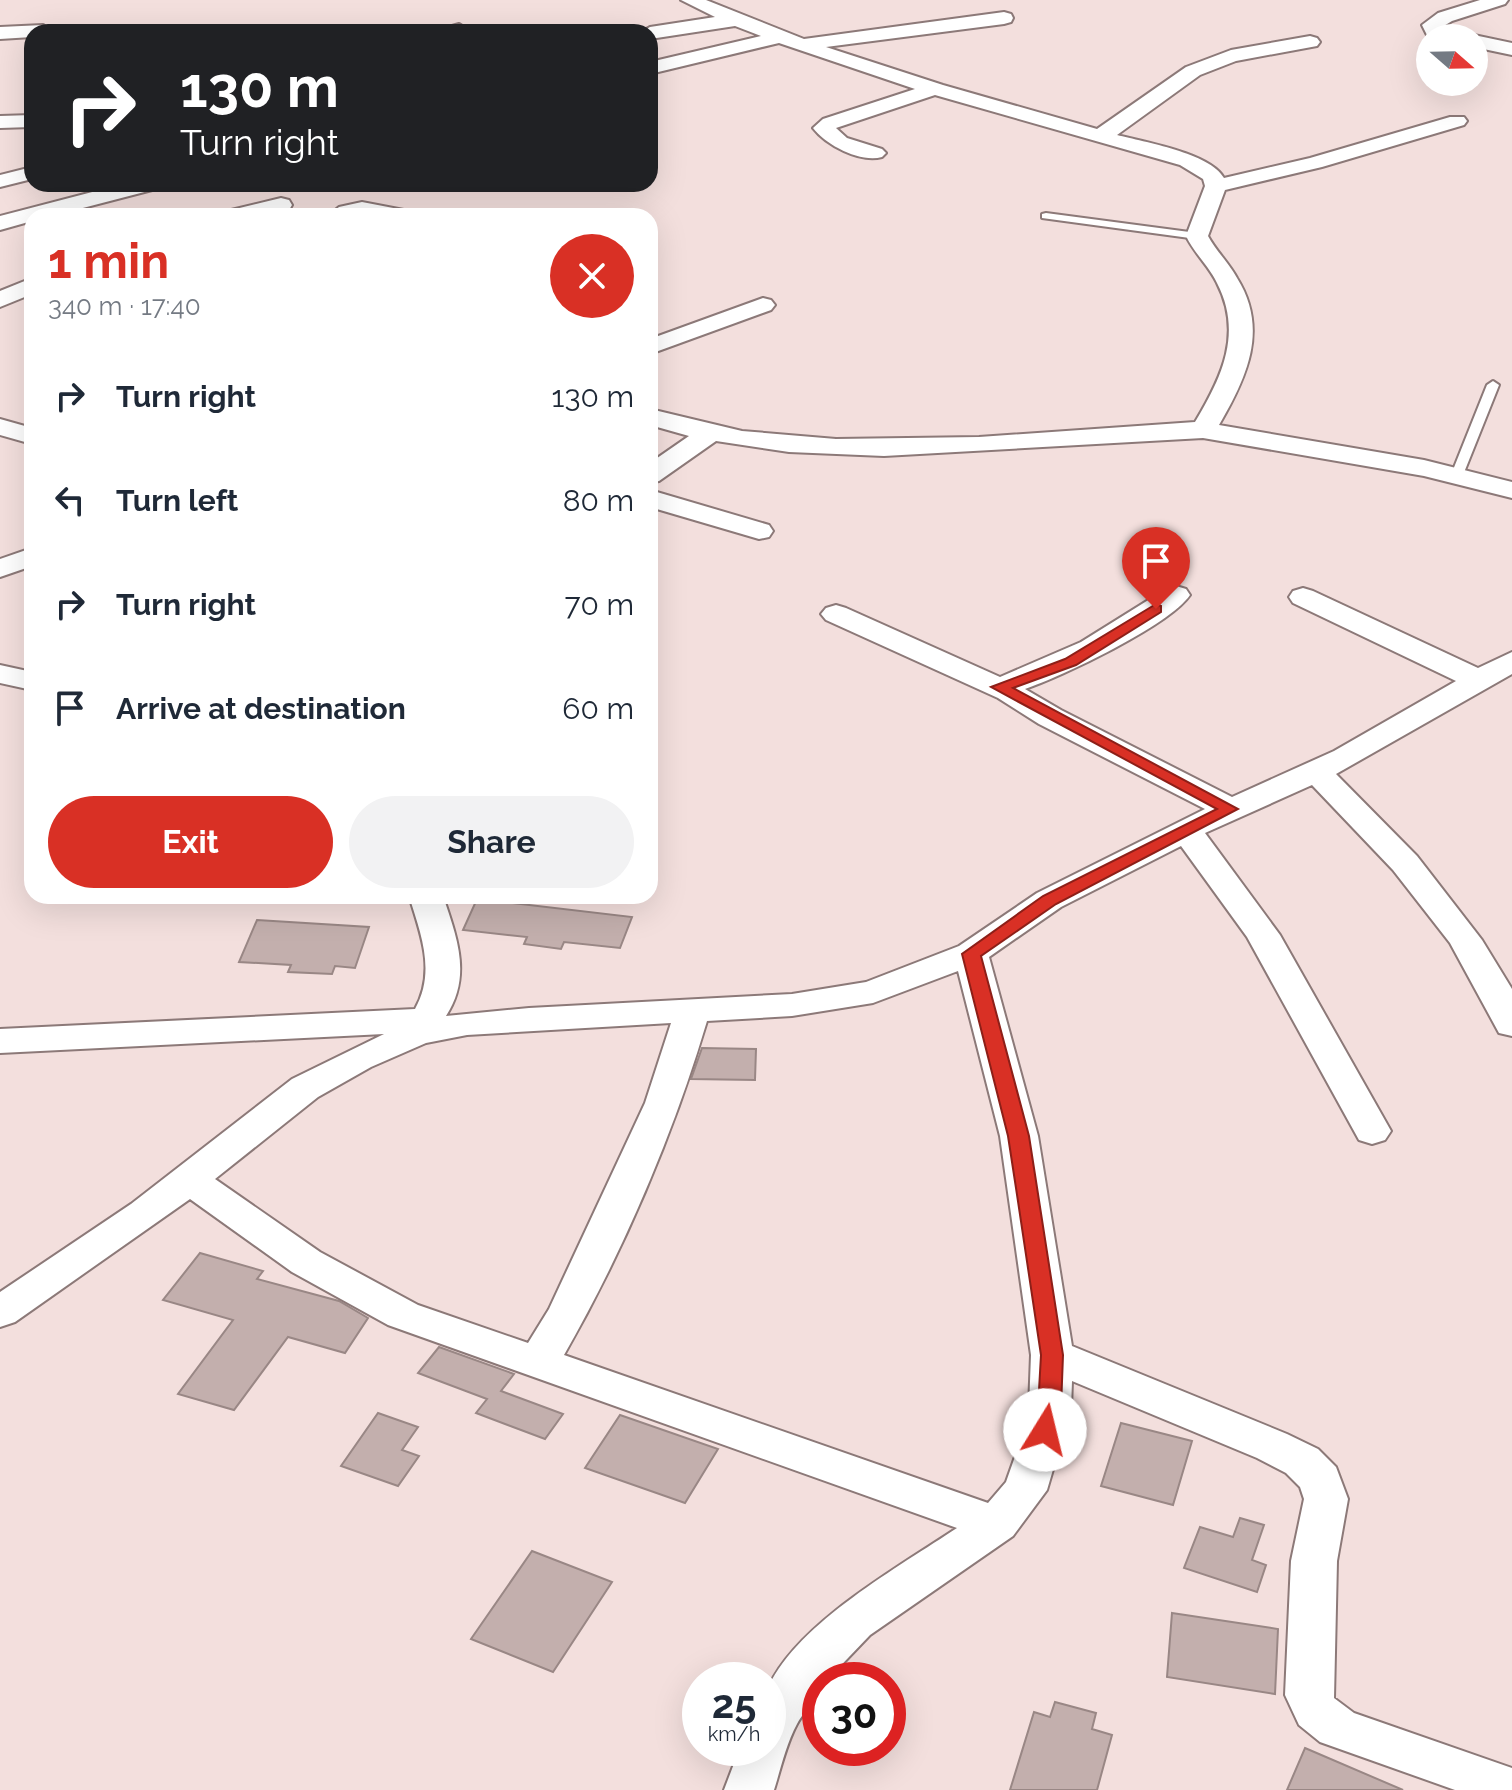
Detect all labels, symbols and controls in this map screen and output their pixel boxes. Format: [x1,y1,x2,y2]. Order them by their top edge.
north arrow [1416,24,1488,96]
map controls [1416,24,1488,96]
text: 130 m [180,54,339,120]
icon: right [48,56,152,160]
text: Turn right [180,121,339,163]
text: 1 min [48,233,169,289]
button: close [550,234,634,318]
text: 340 m · 17:40 [48,291,201,321]
icon: right [48,374,92,418]
text: Turn right [116,379,256,414]
text: 130 m [552,379,634,414]
icon: left [48,478,92,522]
text: Turn left [116,483,238,518]
text: 80 m [563,483,634,518]
pin [1122,527,1190,609]
icon: arrive [1134,539,1178,583]
icon: right [48,582,92,626]
text: Turn right [116,587,256,622]
text: 70 m [564,587,634,622]
icon: arrive [48,686,92,730]
text: Arrive at destination [116,691,406,726]
text: 60 m [562,691,634,726]
button: Exit [48,796,333,888]
button: Share [349,796,634,888]
position arrow [1003,1388,1087,1472]
speed limit sign: 30 [802,1662,906,1766]
text: 25 [712,1680,756,1727]
text: km/h [708,1722,760,1746]

